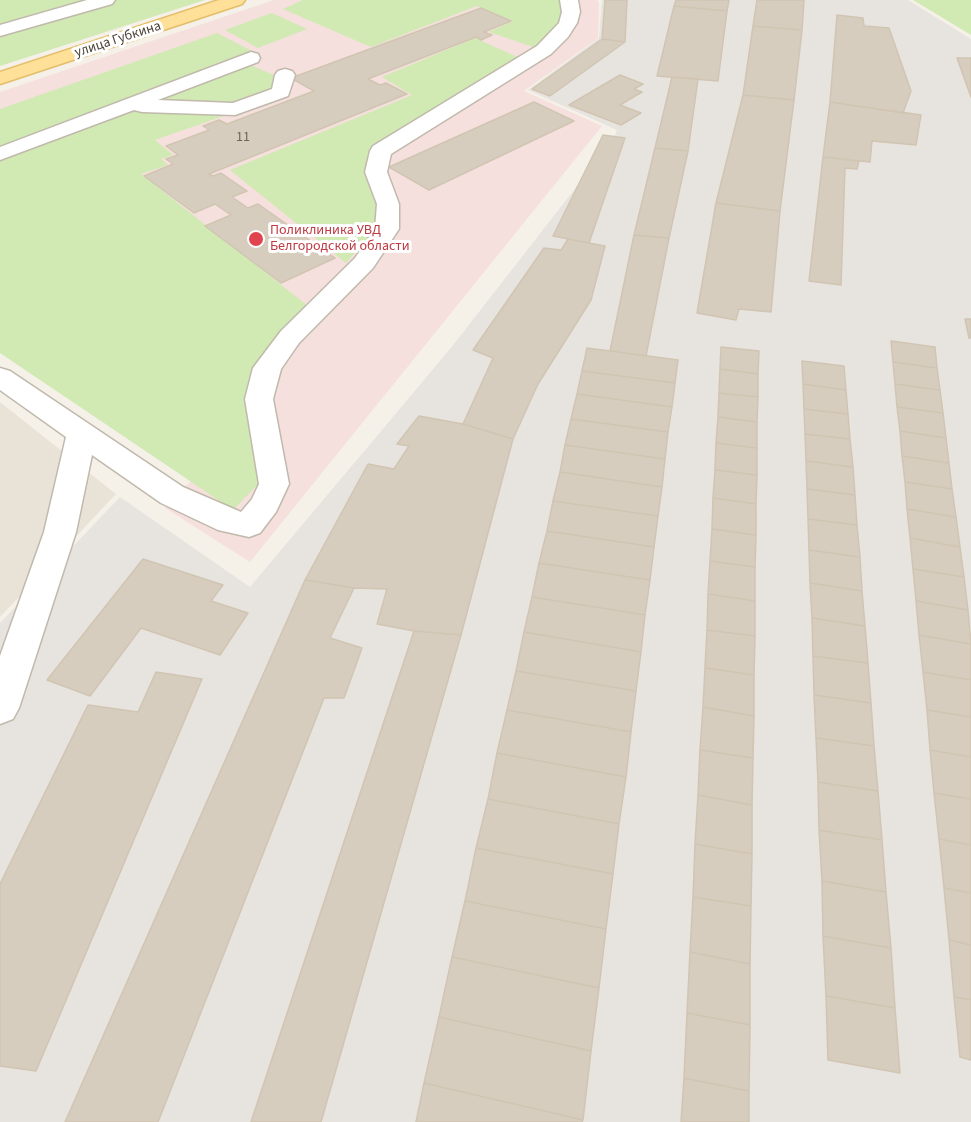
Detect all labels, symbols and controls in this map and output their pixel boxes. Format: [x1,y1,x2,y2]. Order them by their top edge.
street label: улица Губкина [73,18,163,62]
house number: 11 [236,130,250,146]
place label: Поликлиника УВД Белгородской области [270,223,410,256]
marker: Поликлиника УВД Белгородской области [247,230,265,248]

